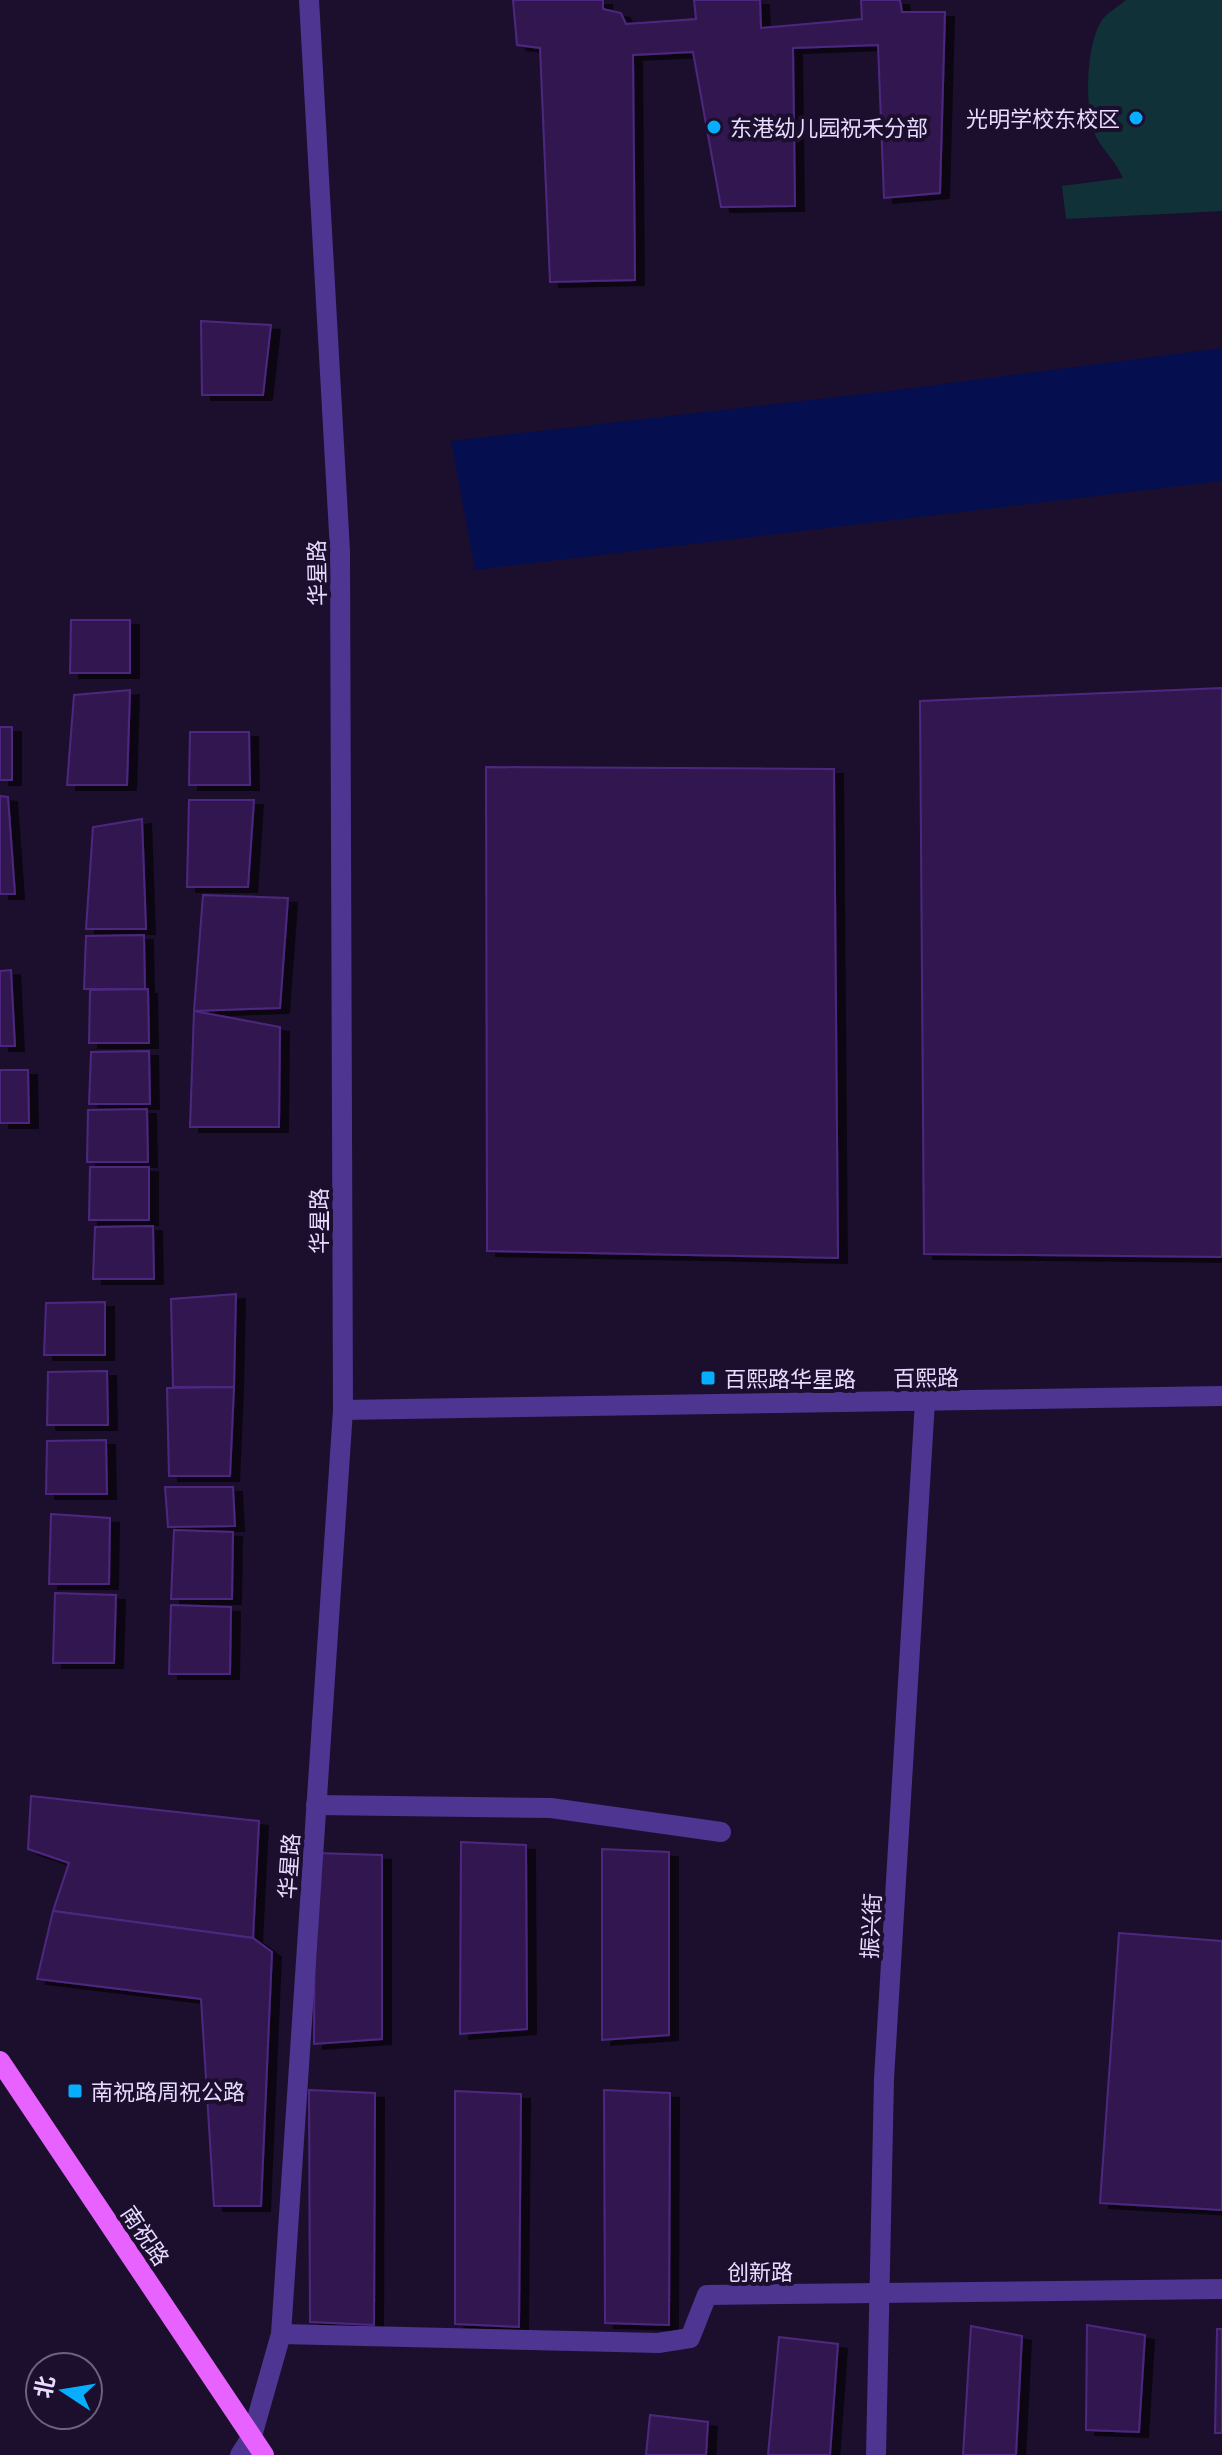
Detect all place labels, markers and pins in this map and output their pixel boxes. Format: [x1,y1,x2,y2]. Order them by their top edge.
place label: 光明学校东校区 [966,103,1120,133]
marker: 光明学校东校区 [1127,109,1145,127]
place label: 东港幼儿园祝禾分部 [730,112,928,142]
marker: 东港幼儿园祝禾分部 [705,118,723,136]
place label: 百熙路华星路 [724,1363,856,1393]
marker: 百熙路华星路 [699,1369,717,1387]
place label: 南祝路周祝公路 [91,2076,245,2106]
marker: 南祝路周祝公路 [66,2082,84,2100]

